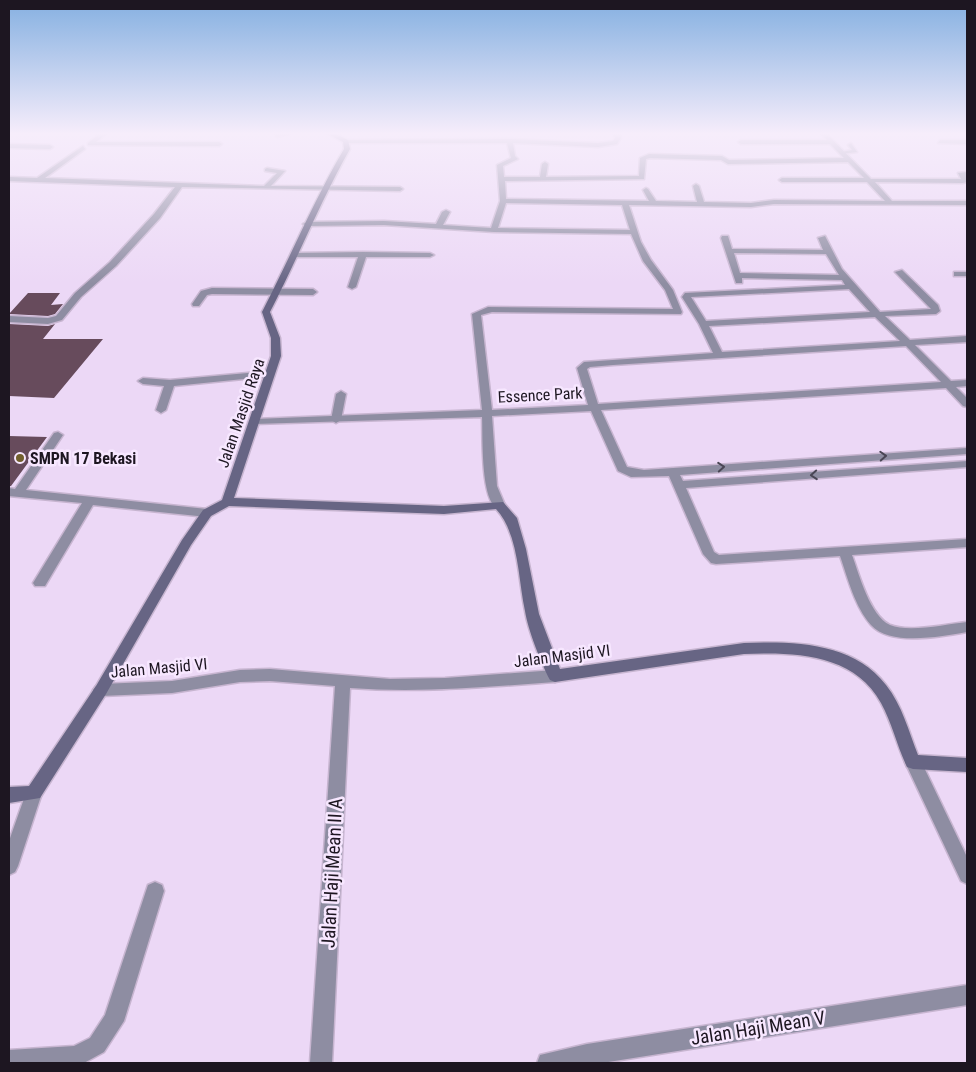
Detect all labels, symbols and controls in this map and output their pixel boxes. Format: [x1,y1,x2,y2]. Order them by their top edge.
street label: Jalan Masjid Raya [213,356,269,470]
street label: Essence Park [497,383,584,407]
place label: SMPN 17 Bekasi [30,449,136,468]
one-way arrow [880,450,888,461]
marker: SMPN 17 Bekasi [14,452,26,464]
one-way arrow [718,462,726,473]
one-way arrow [810,469,818,480]
street label: Jalan Masjid VI [513,641,611,671]
street label: Jalan Masjid VI [110,654,208,682]
street label: Jalan Haji Mean II A [317,798,347,948]
street label: Jalan Haji Mean V [689,1006,827,1050]

